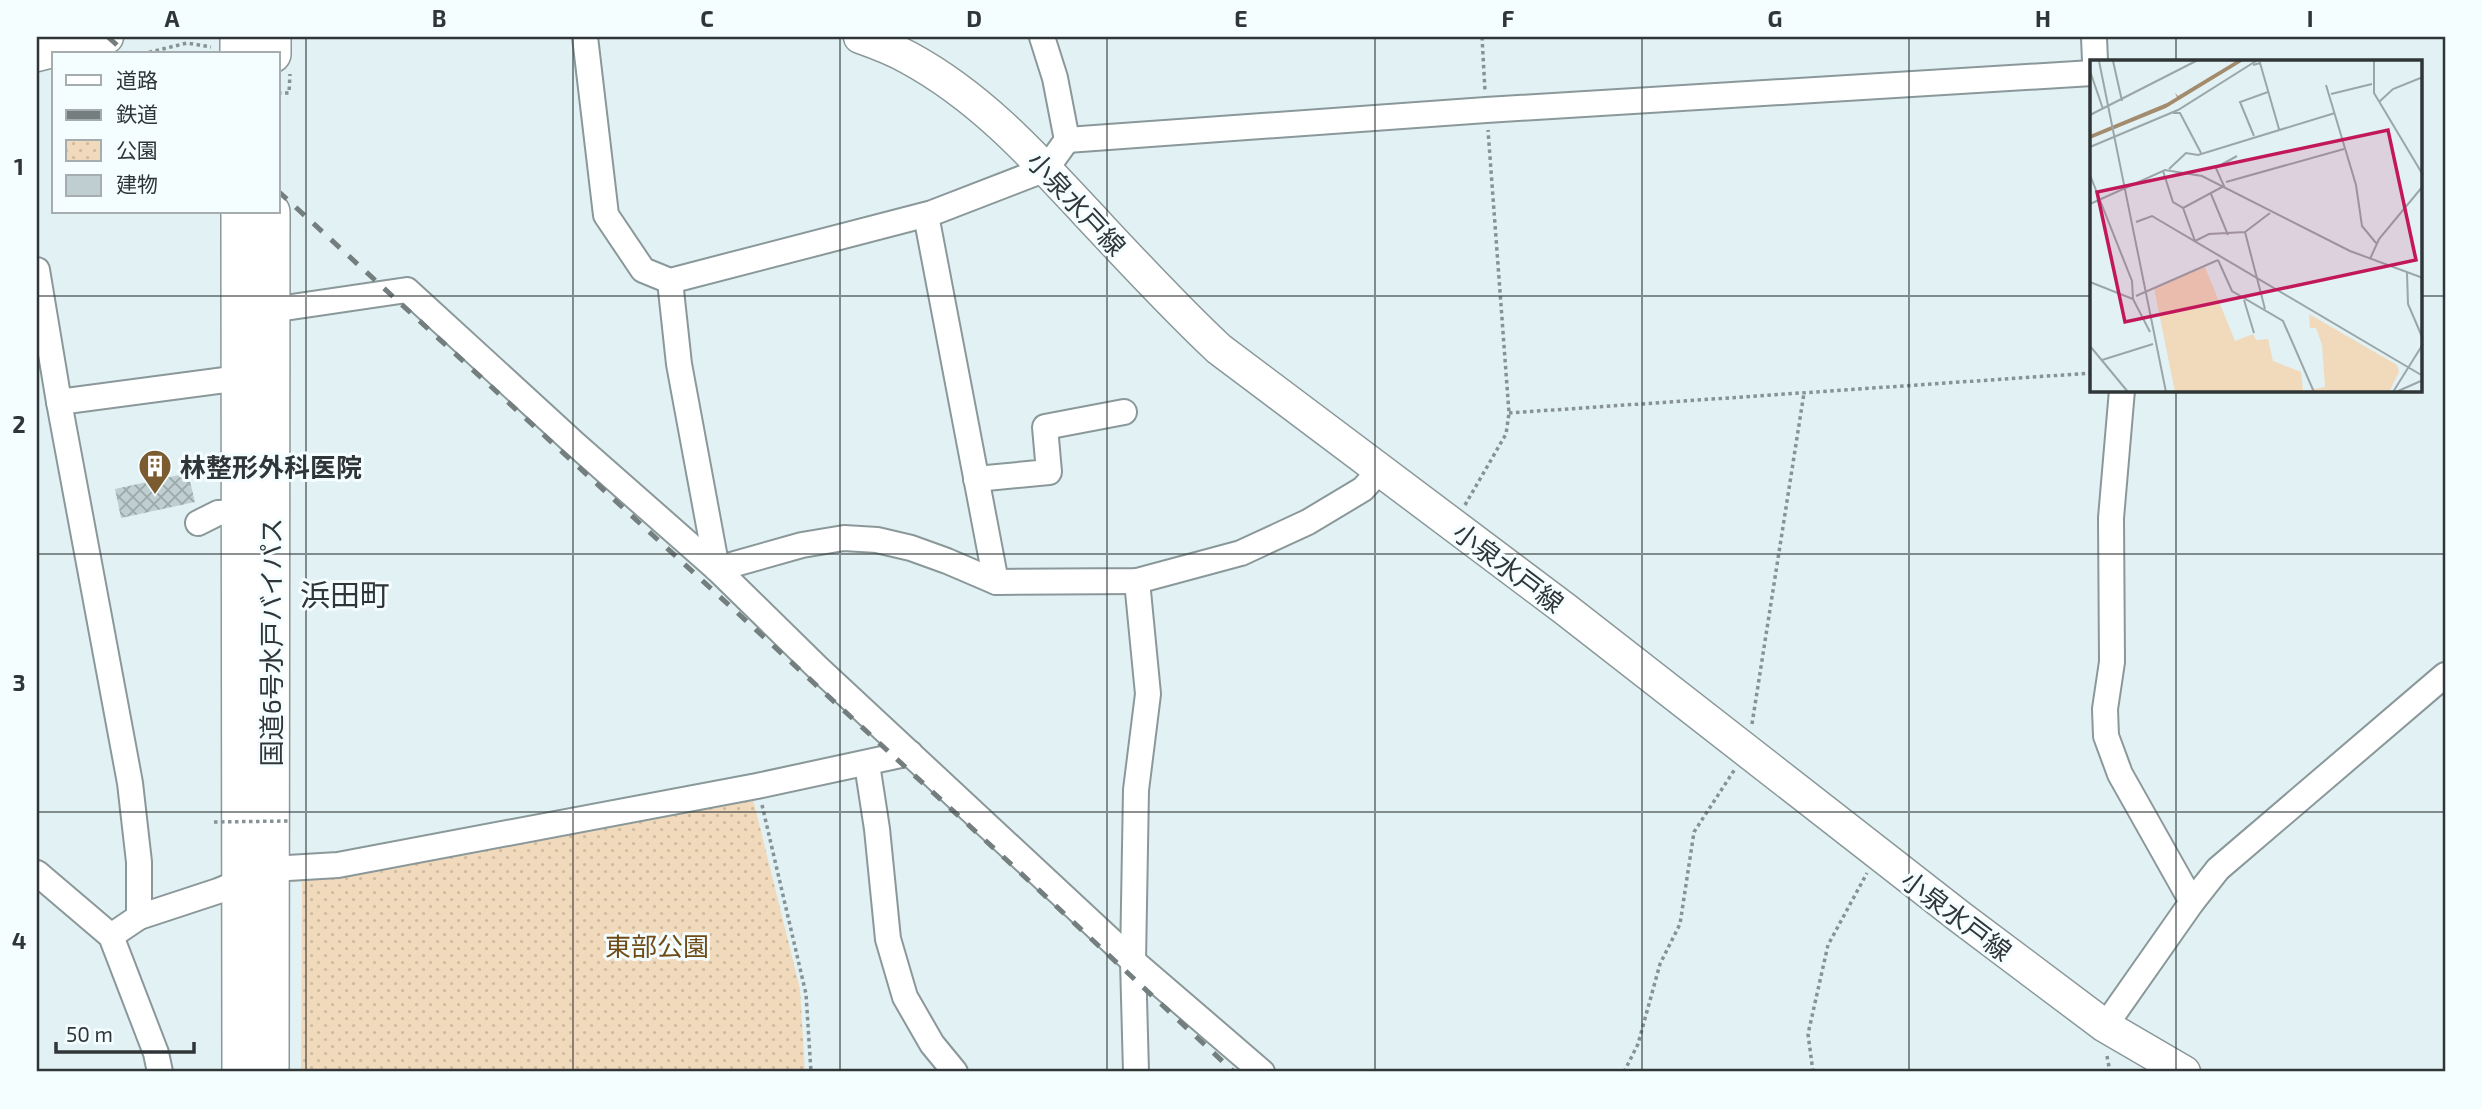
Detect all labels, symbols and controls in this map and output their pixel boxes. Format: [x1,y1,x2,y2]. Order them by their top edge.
text: A [164,4,180,32]
text: B [432,4,446,32]
text: C [700,4,714,32]
text: D [966,4,982,32]
text: E [1234,4,1248,32]
text: F [1502,4,1515,32]
text: G [1768,4,1782,32]
text: H [2035,4,2051,32]
text: I [2307,4,2313,32]
legend [52,52,280,214]
inset map [2090,60,2422,392]
text: 道路 [116,67,158,92]
text: 鉄道 [116,101,158,126]
text: 公園 [116,137,158,162]
street label: 小泉水戸線 [1021,145,1133,261]
text: 1 [14,152,24,180]
text: 建物 [116,171,158,196]
text: 2 [12,410,26,438]
building icon: 林整形外科医院 [136,447,174,496]
place label: 林整形外科医院 [180,451,362,482]
street label: 小泉水戸線 [1448,515,1570,619]
street label: 国道6号水戸バイパス [255,518,286,766]
district label: 浜田町 [300,576,390,612]
text: 3 [12,668,26,696]
street label: 小泉水戸線 [1896,863,2018,967]
text: 4 [12,926,26,954]
park label: 東部公園 [605,930,709,961]
scale bar [56,1011,194,1055]
text: 50 m [66,1021,113,1046]

